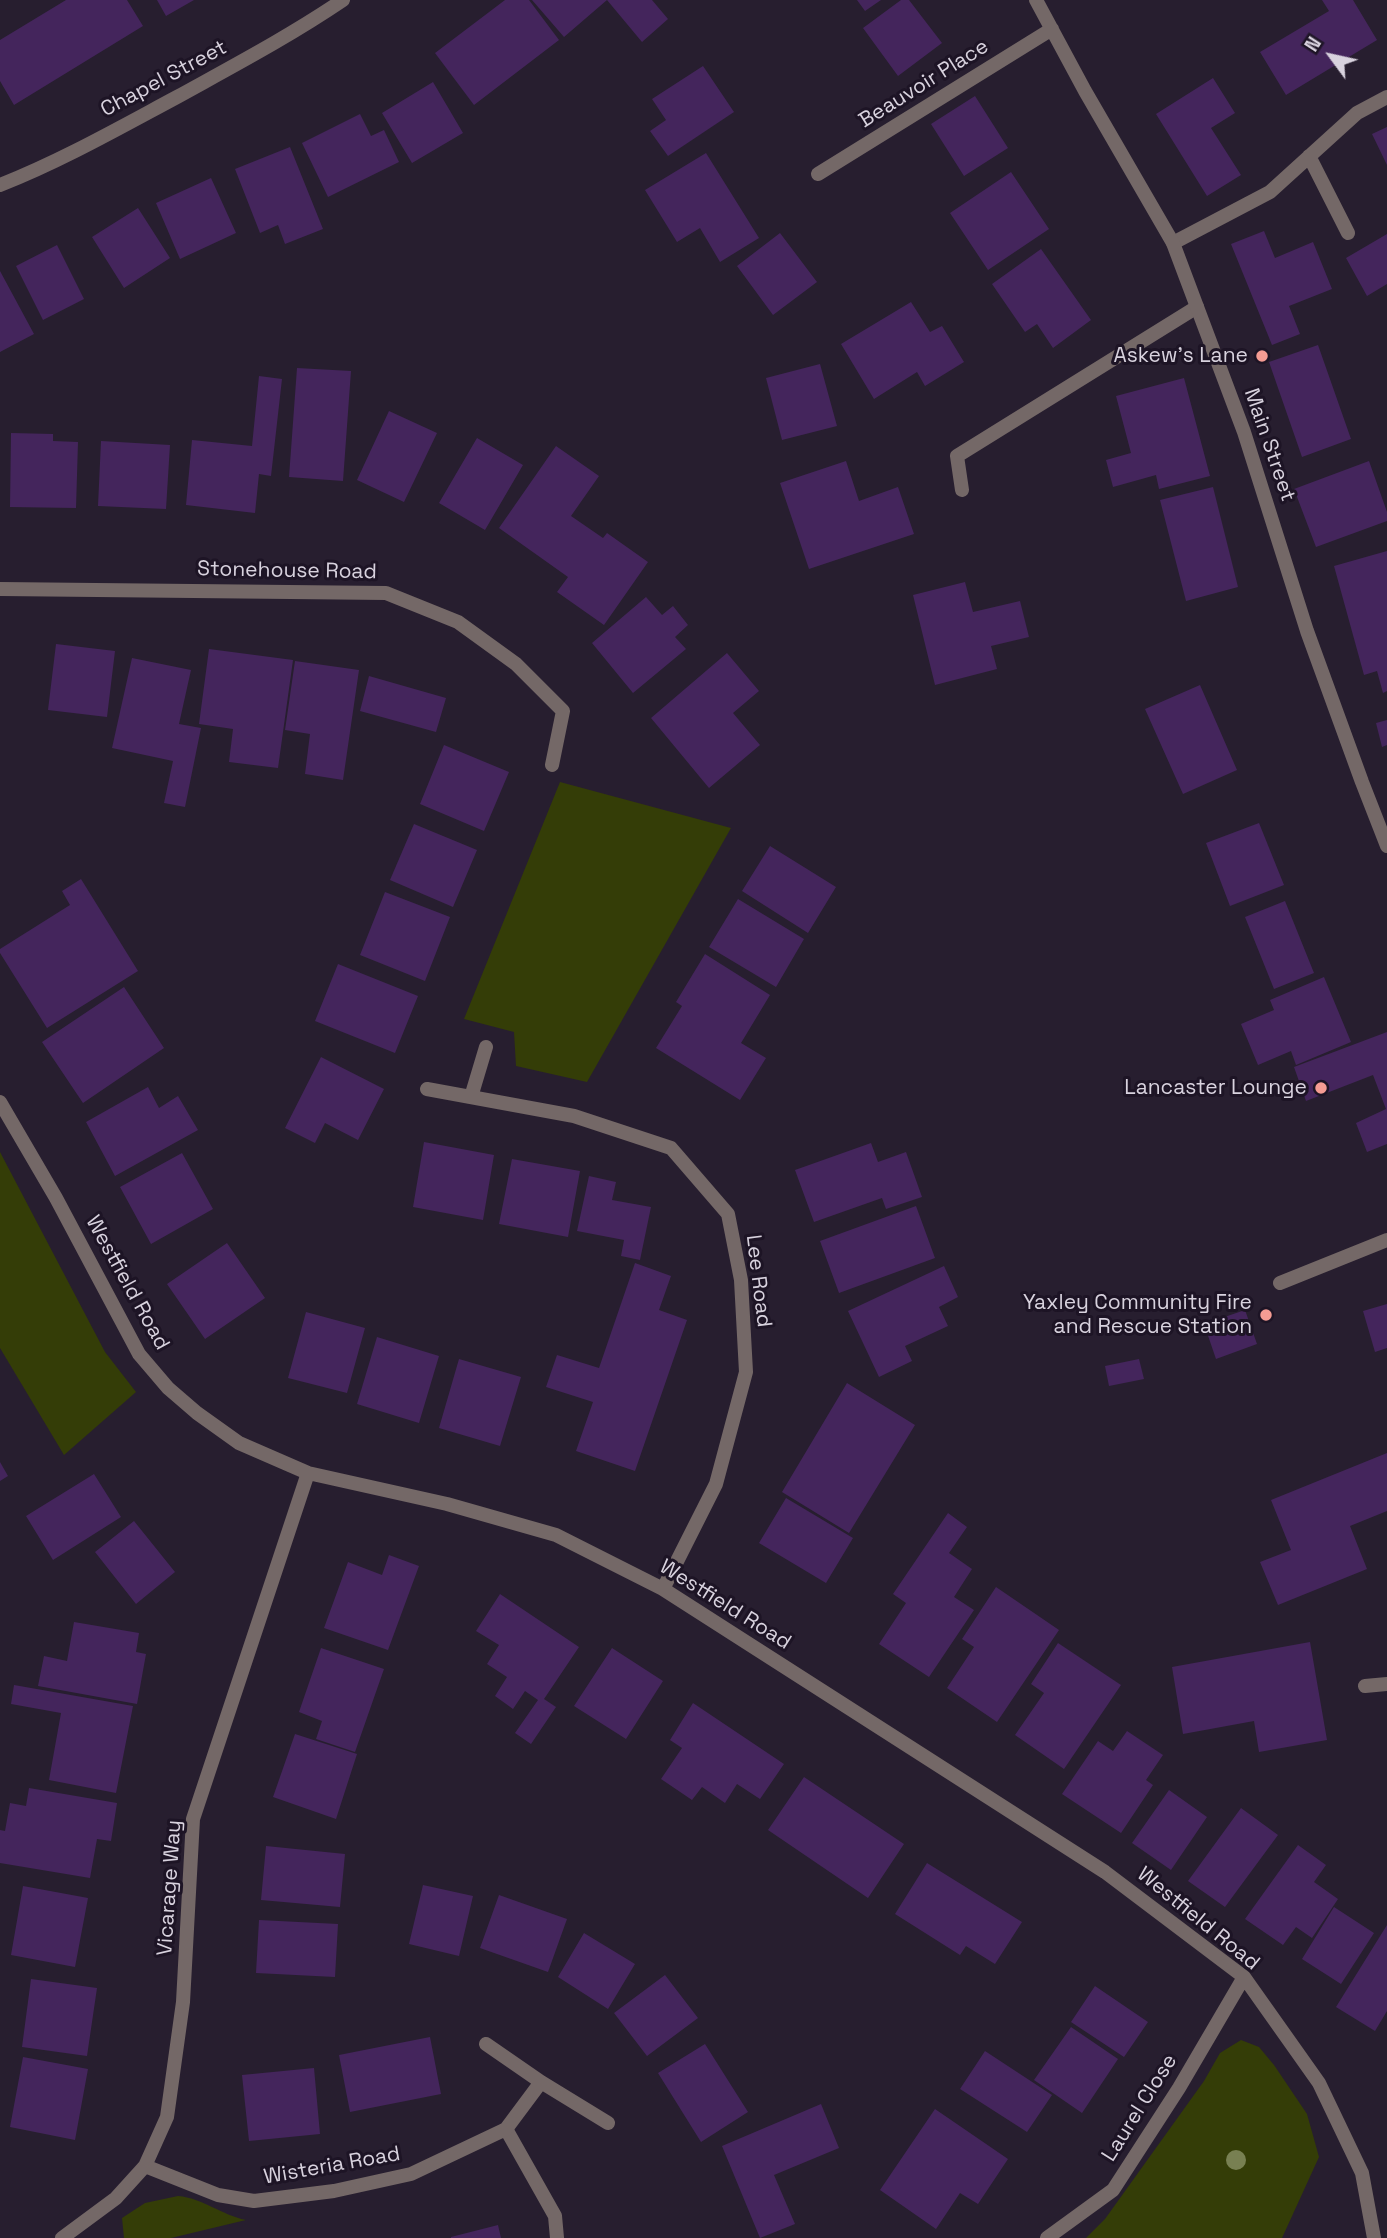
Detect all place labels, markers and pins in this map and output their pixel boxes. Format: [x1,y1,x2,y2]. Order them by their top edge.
place label: Askew's Lane [1113,343,1248,369]
marker: Askew's Lane [1254,348,1270,364]
place label: Lancaster Lounge [1124,1075,1307,1101]
marker: Lancaster Lounge [1313,1080,1329,1096]
place label: Yaxley Community Fire and Rescue Station [1023,1290,1252,1340]
marker: Yaxley Community Fire and Rescue Station [1258,1307,1274,1323]

